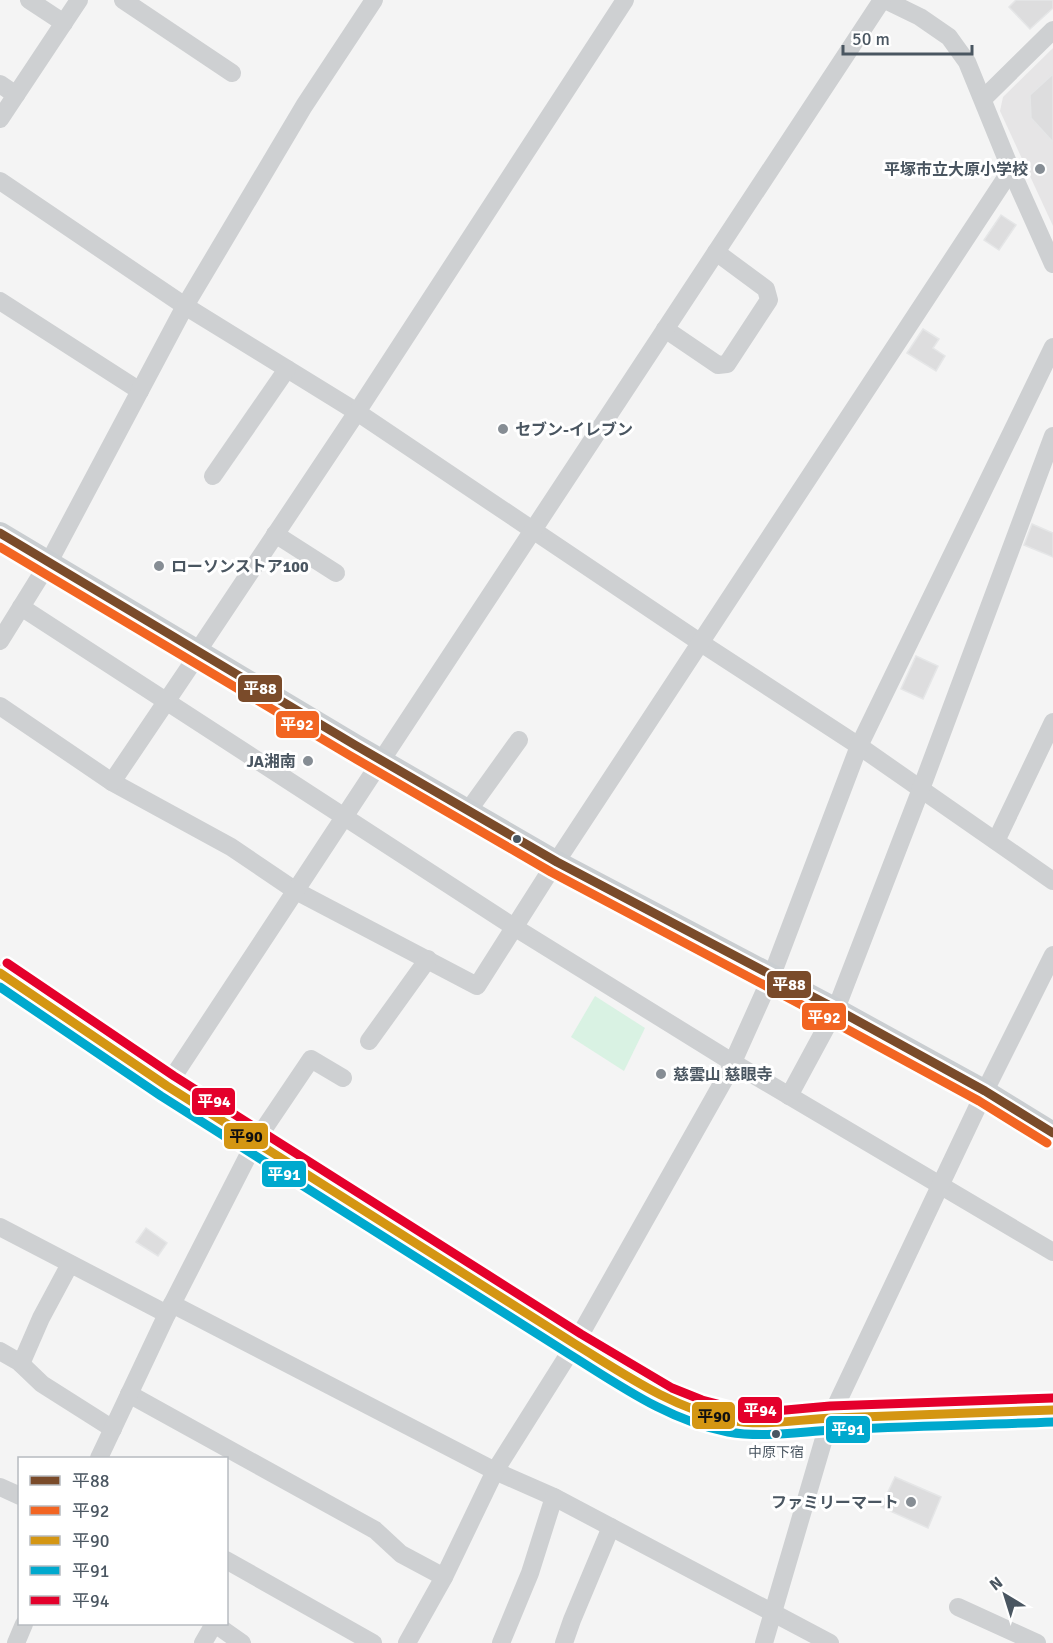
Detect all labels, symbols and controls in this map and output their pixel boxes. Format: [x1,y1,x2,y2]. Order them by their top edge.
scale bar [843,18,972,56]
text: 50 m [852,28,890,50]
place label: 平塚市立大原小学校 [884,160,1028,180]
marker: 平塚市立大原小学校 [1033,162,1047,176]
place label: セブン-イレブン [515,420,633,440]
marker: セブン-イレブン [496,422,510,436]
place label: ローソンストア100 [171,557,309,577]
marker: ローソンストア100 [152,559,166,573]
line badge: 平88 [237,674,283,703]
text: 平88 [243,679,277,699]
line badge: 平92 [275,710,320,739]
text: 平92 [280,715,314,735]
place label: JA湘南 [247,752,296,772]
marker: JA湘南 [301,754,315,768]
unlabelled marker [511,833,523,845]
line badge: 平88 [766,970,812,999]
text: 平88 [772,975,806,995]
line badge: 平92 [801,1002,847,1031]
text: 平92 [807,1008,841,1028]
place label: 慈雲山 慈眼寺 [673,1065,773,1085]
marker: 慈雲山 慈眼寺 [654,1067,668,1081]
line badge: 平94 [191,1087,236,1116]
text: 平94 [197,1092,231,1112]
line badge: 平90 [223,1122,269,1150]
text: 平90 [229,1127,263,1147]
line badge: 平91 [261,1160,307,1188]
text: 平91 [267,1165,301,1185]
line badge: 平94 [737,1396,783,1424]
line badge: 平90 [691,1401,736,1430]
text: 平94 [743,1401,777,1421]
text: 平90 [697,1407,731,1427]
line badge: 平91 [825,1415,871,1444]
text: 平91 [831,1420,865,1440]
marker: 中原下宿 [770,1428,782,1440]
place label: 中原下宿 [748,1444,804,1461]
legend [18,1457,228,1625]
text: 平88 [72,1470,109,1492]
place label: ファミリーマート [771,1493,899,1513]
marker: ファミリーマート [904,1495,918,1509]
text: 平92 [72,1500,109,1522]
text: 平90 [72,1530,109,1552]
text: 平91 [72,1560,109,1582]
north arrow [975,1565,1035,1625]
text: N [986,1573,1007,1595]
text: 平94 [72,1590,110,1612]

